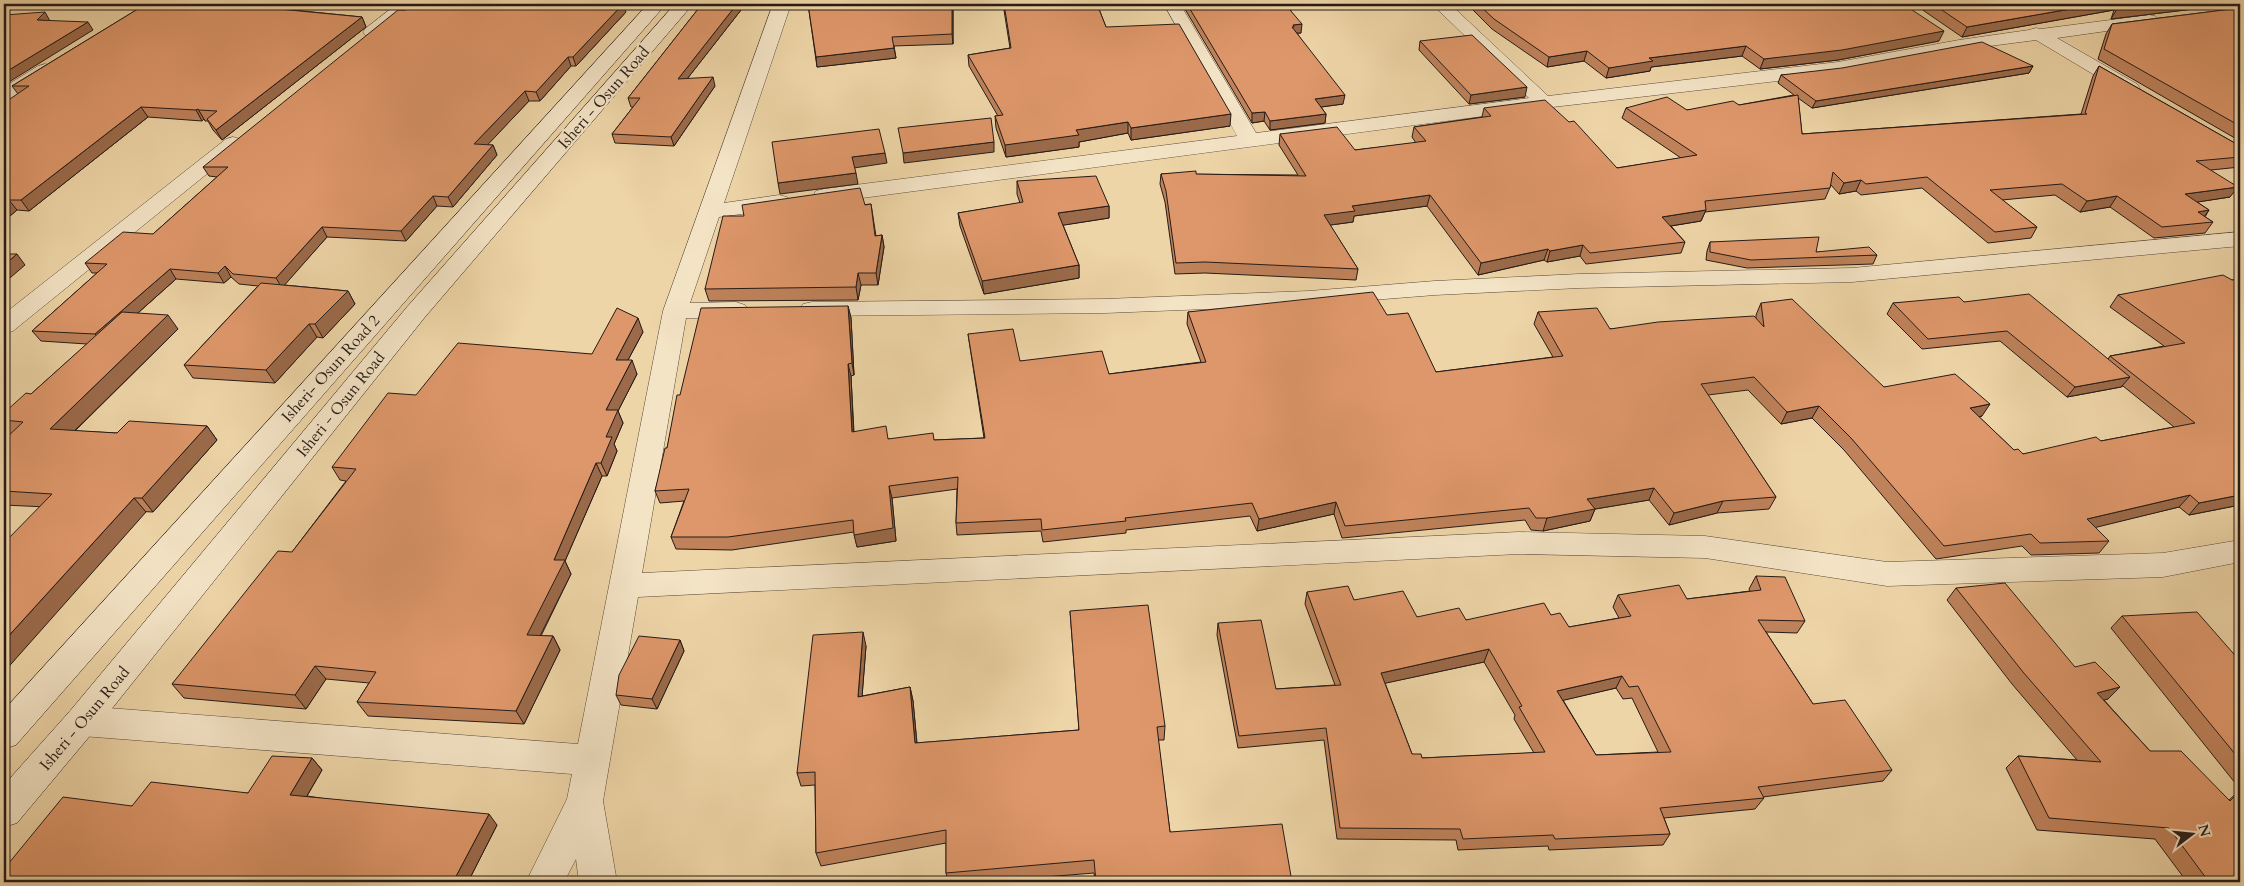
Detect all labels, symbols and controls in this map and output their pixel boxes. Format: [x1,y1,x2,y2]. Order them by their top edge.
street label: Isheri - Osun Road [553,41,655,154]
street label: Isheri- Osun Road 2 [277,310,385,427]
street label: Isheri - Osun Road [291,347,390,462]
street label: Isheri - Osun Road [35,662,135,775]
north arrow [2166,808,2216,858]
text: N [2193,822,2215,839]

